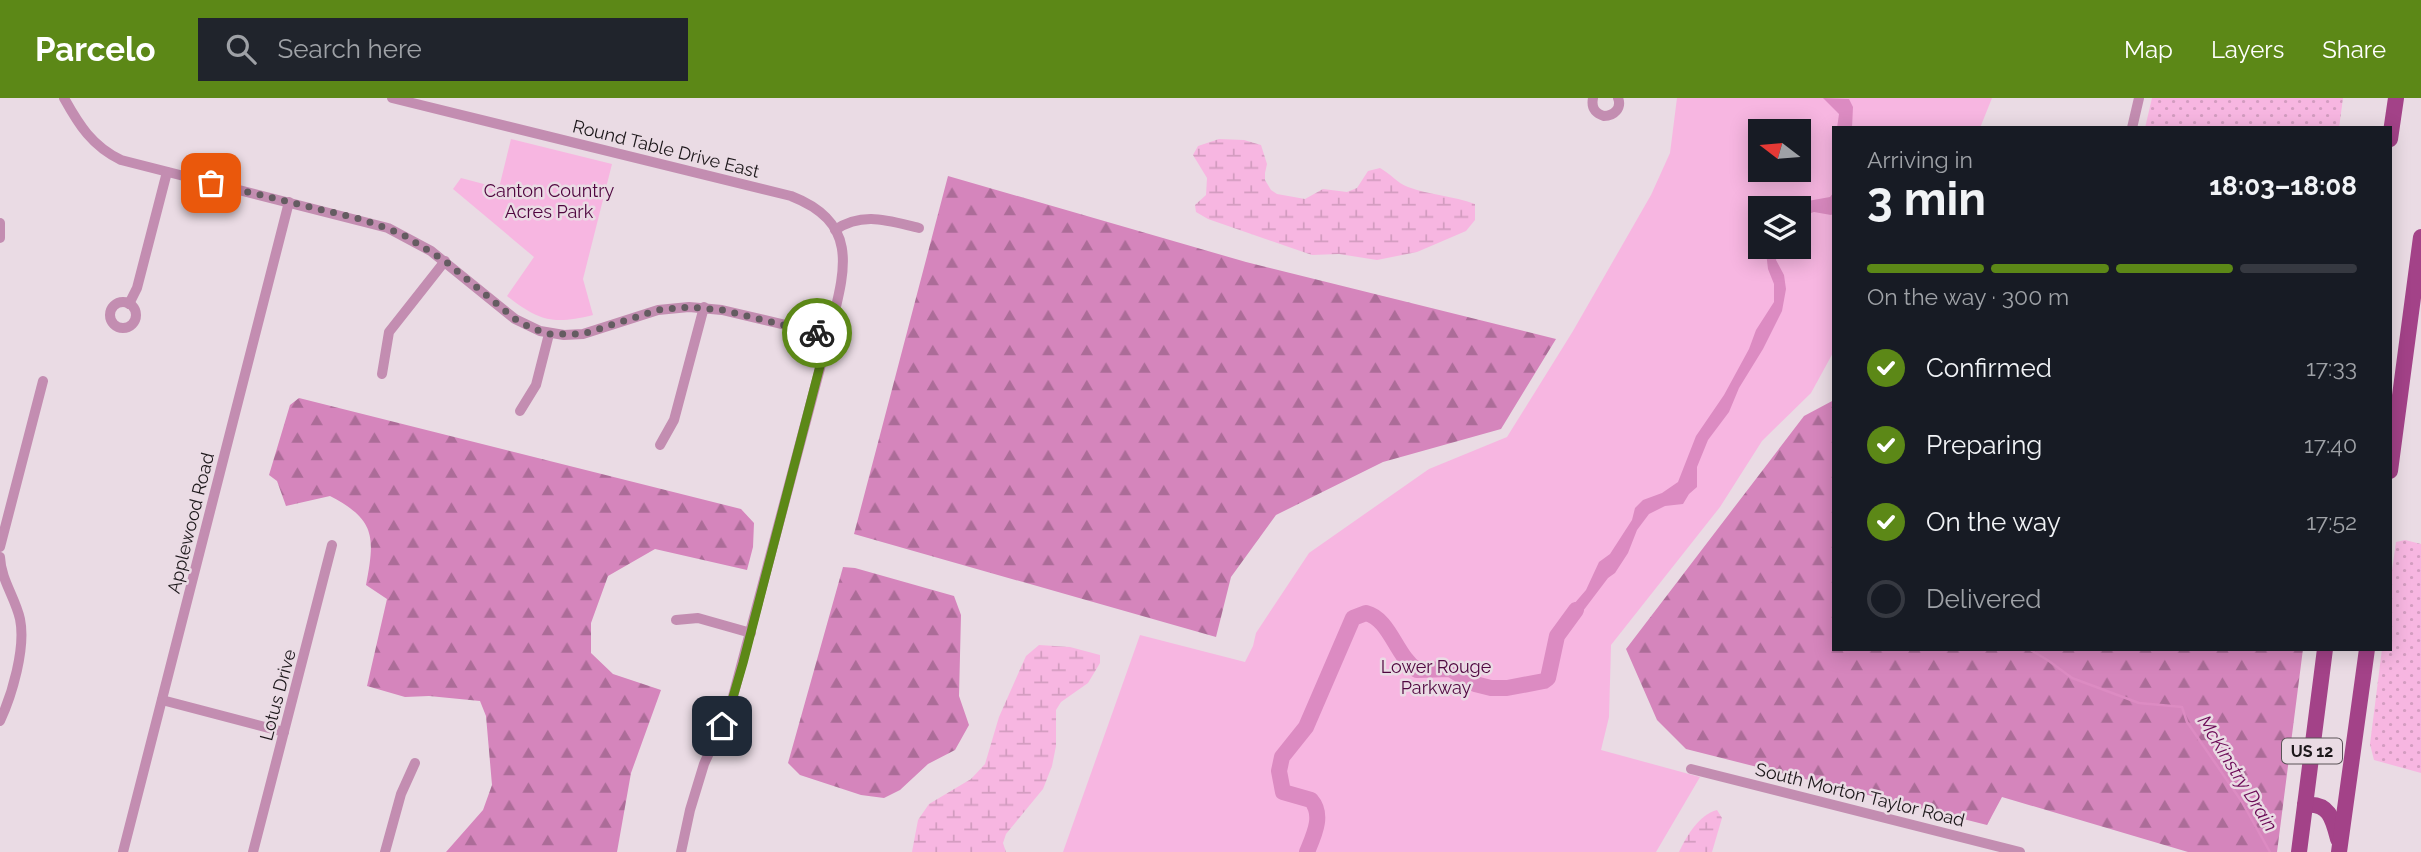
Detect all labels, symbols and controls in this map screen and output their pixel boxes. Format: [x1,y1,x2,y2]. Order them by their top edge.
search box [198,18,688,81]
text: Parcelo [35,30,156,69]
icon: search [222,30,260,68]
text: Search here [278,34,422,64]
text: Map [2124,35,2173,64]
text: Layers [2211,35,2284,64]
text: Share [2322,35,2386,64]
street label: Round Table Drive East [571,115,762,182]
north arrow [1748,119,1811,182]
map controls [1748,119,1811,259]
text: Arriving in [1867,146,1973,173]
pin [181,153,241,213]
icon: bag [192,164,230,202]
text: 18:03–18:08 [2209,171,2357,201]
text: 3 min [1867,172,1986,226]
park label: Canton Country Acres Park [484,180,614,222]
button: layers [1748,196,1811,259]
text: On the way · 300 m [1867,283,2069,310]
courier [782,298,852,368]
icon: bike [798,314,836,352]
icon: check [1867,349,1905,387]
text: Confirmed [1926,353,2052,383]
text: 17:33 [2306,354,2357,381]
icon: check [1867,426,1905,464]
text: Preparing [1926,430,2042,460]
text: 17:40 [2304,431,2357,458]
street label: Applewood Road [163,450,218,595]
icon: check [1867,503,1905,541]
text: On the way [1926,507,2061,537]
text: 17:52 [2306,508,2357,535]
text: Delivered [1926,584,2041,614]
street label: Lotus Drive [255,646,300,743]
park label: Lower Rouge Parkway [1381,656,1492,698]
pin [692,696,752,756]
icon: home [703,707,741,745]
water label: McKinstry Drain [2194,711,2282,835]
road number: US 12 [2282,738,2342,764]
street label: South Morton Taylor Road [1753,758,1967,831]

